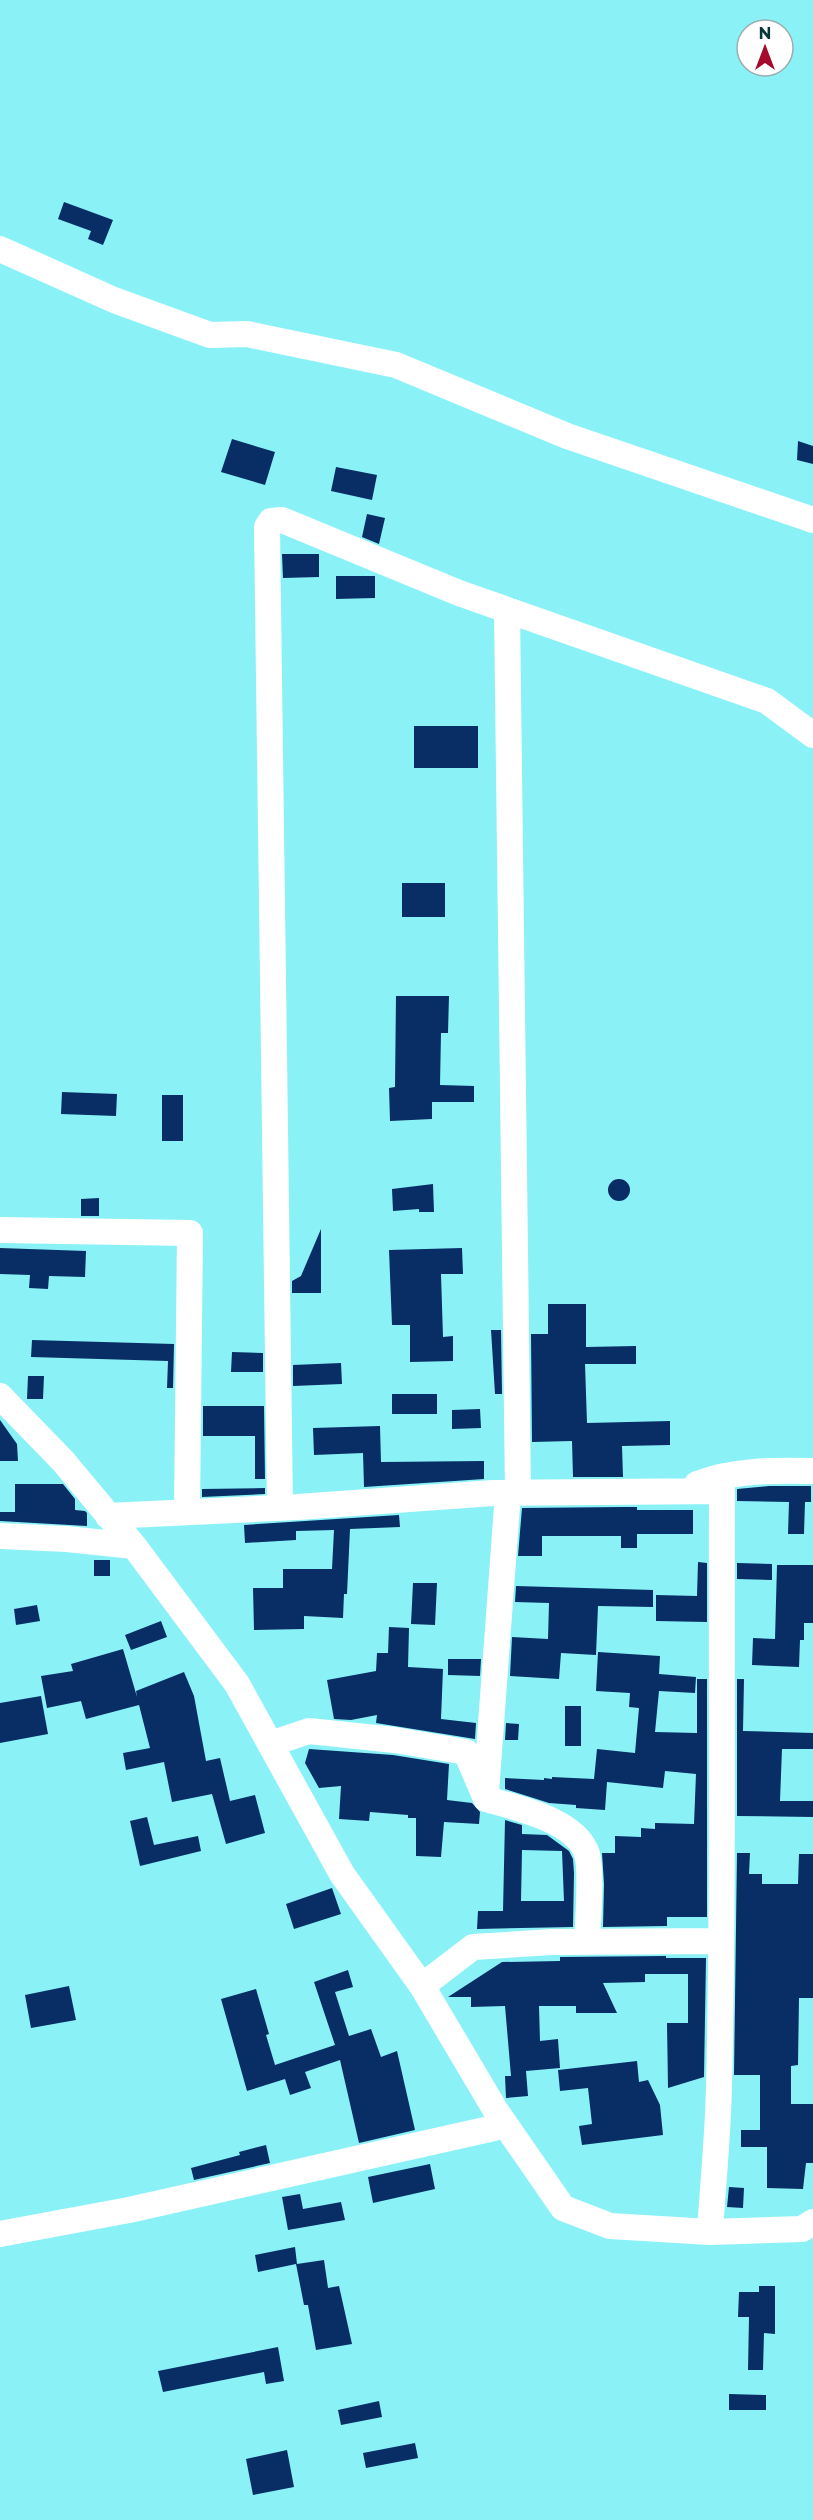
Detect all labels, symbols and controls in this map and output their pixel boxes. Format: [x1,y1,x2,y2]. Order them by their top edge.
north arrow [735,18,795,78]
text: N [759,24,771,43]

